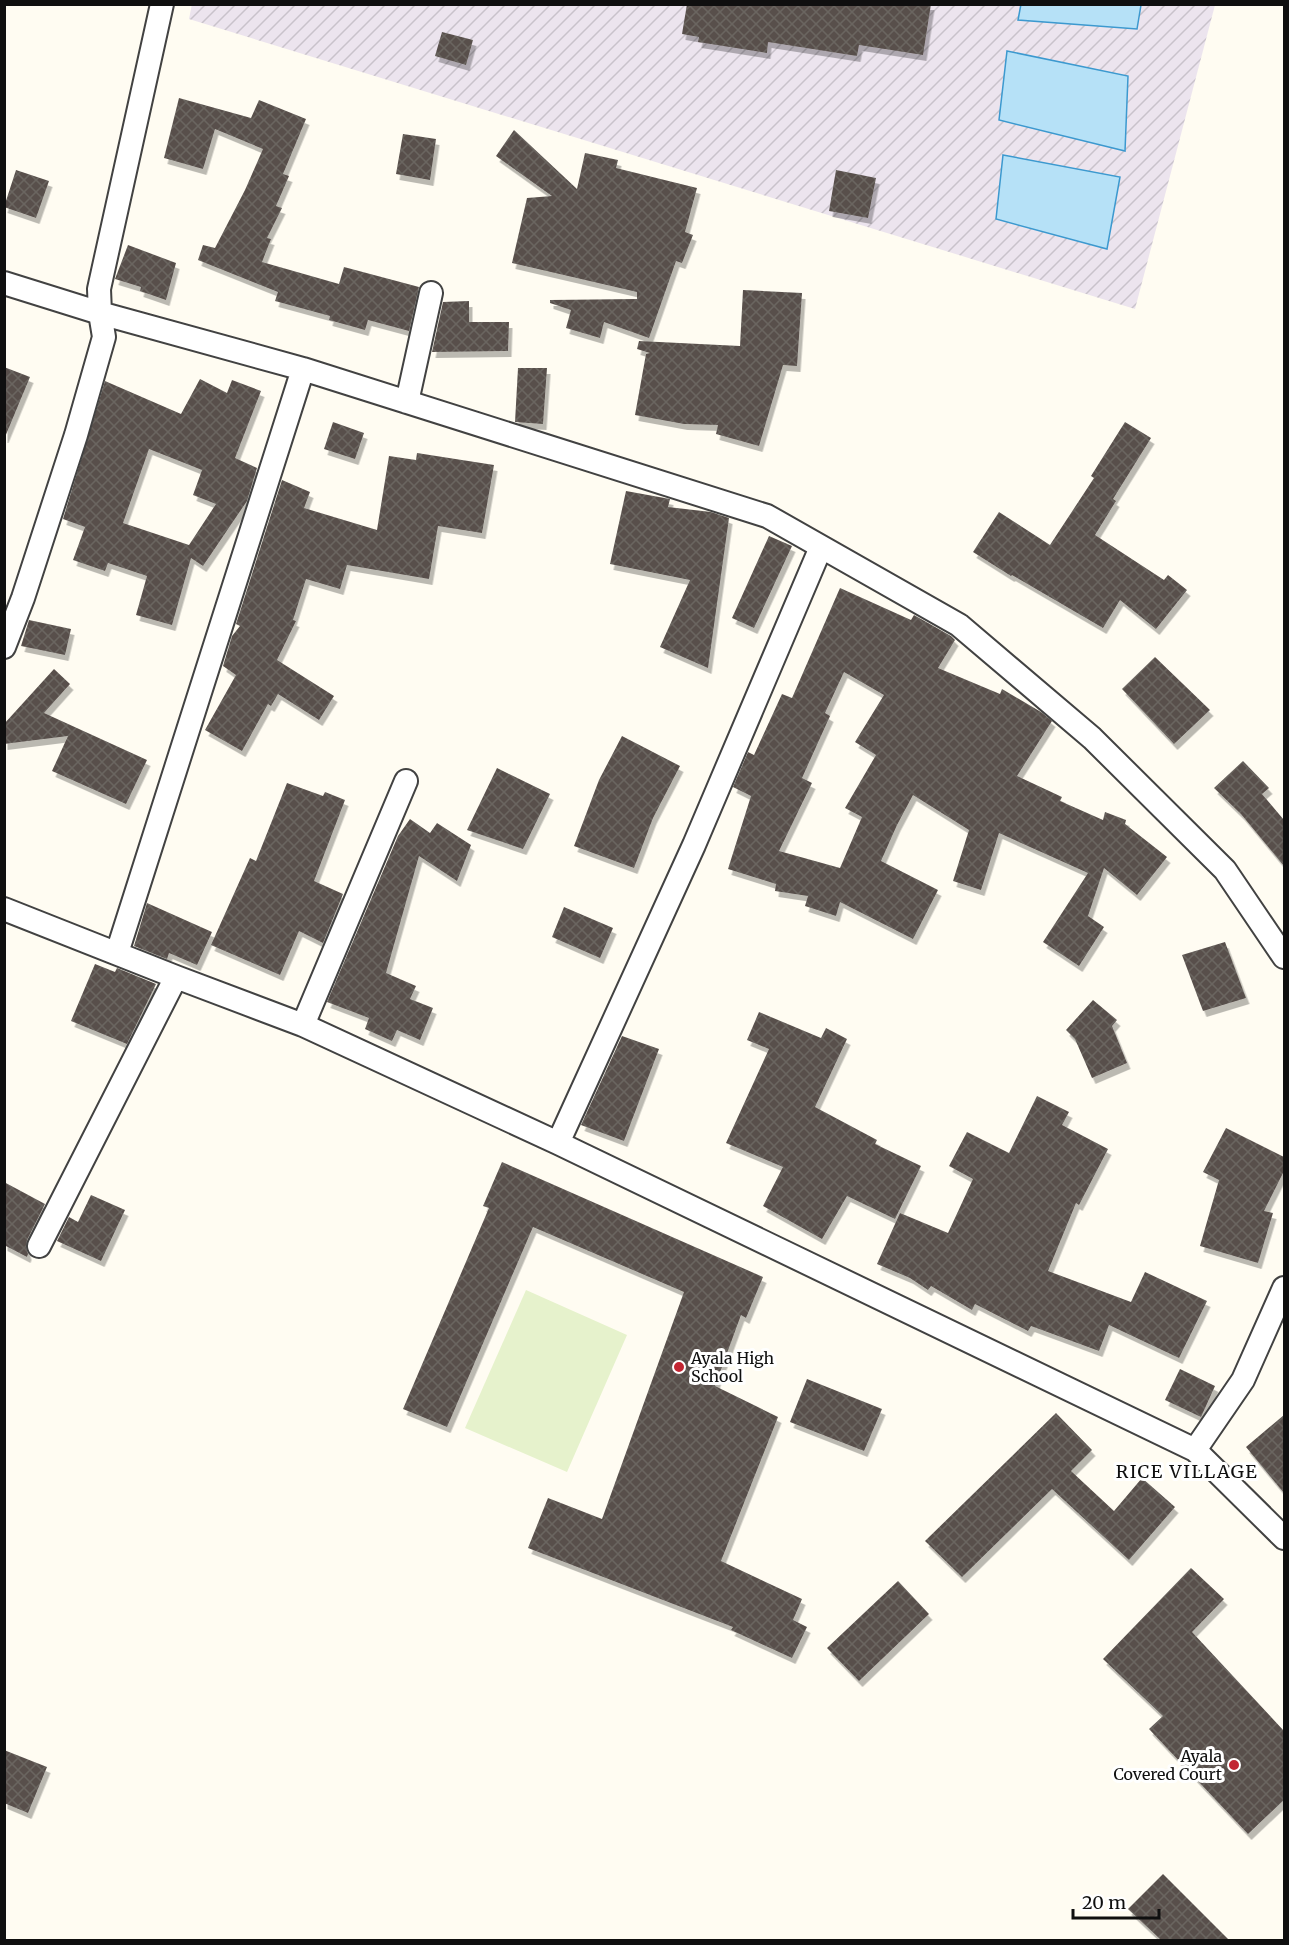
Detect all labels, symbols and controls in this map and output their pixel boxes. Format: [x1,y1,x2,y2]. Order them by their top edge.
place label: Ayala High School [690,1348,775,1386]
marker: Ayala High School [672,1360,686,1374]
district label: RICE VILLAGE [1116,1460,1258,1483]
place label: Ayala Covered Court [1113,1746,1223,1784]
marker: Ayala Covered Court [1227,1758,1241,1772]
scale bar [1073,1882,1158,1920]
text: 20 m [1082,1891,1126,1914]

